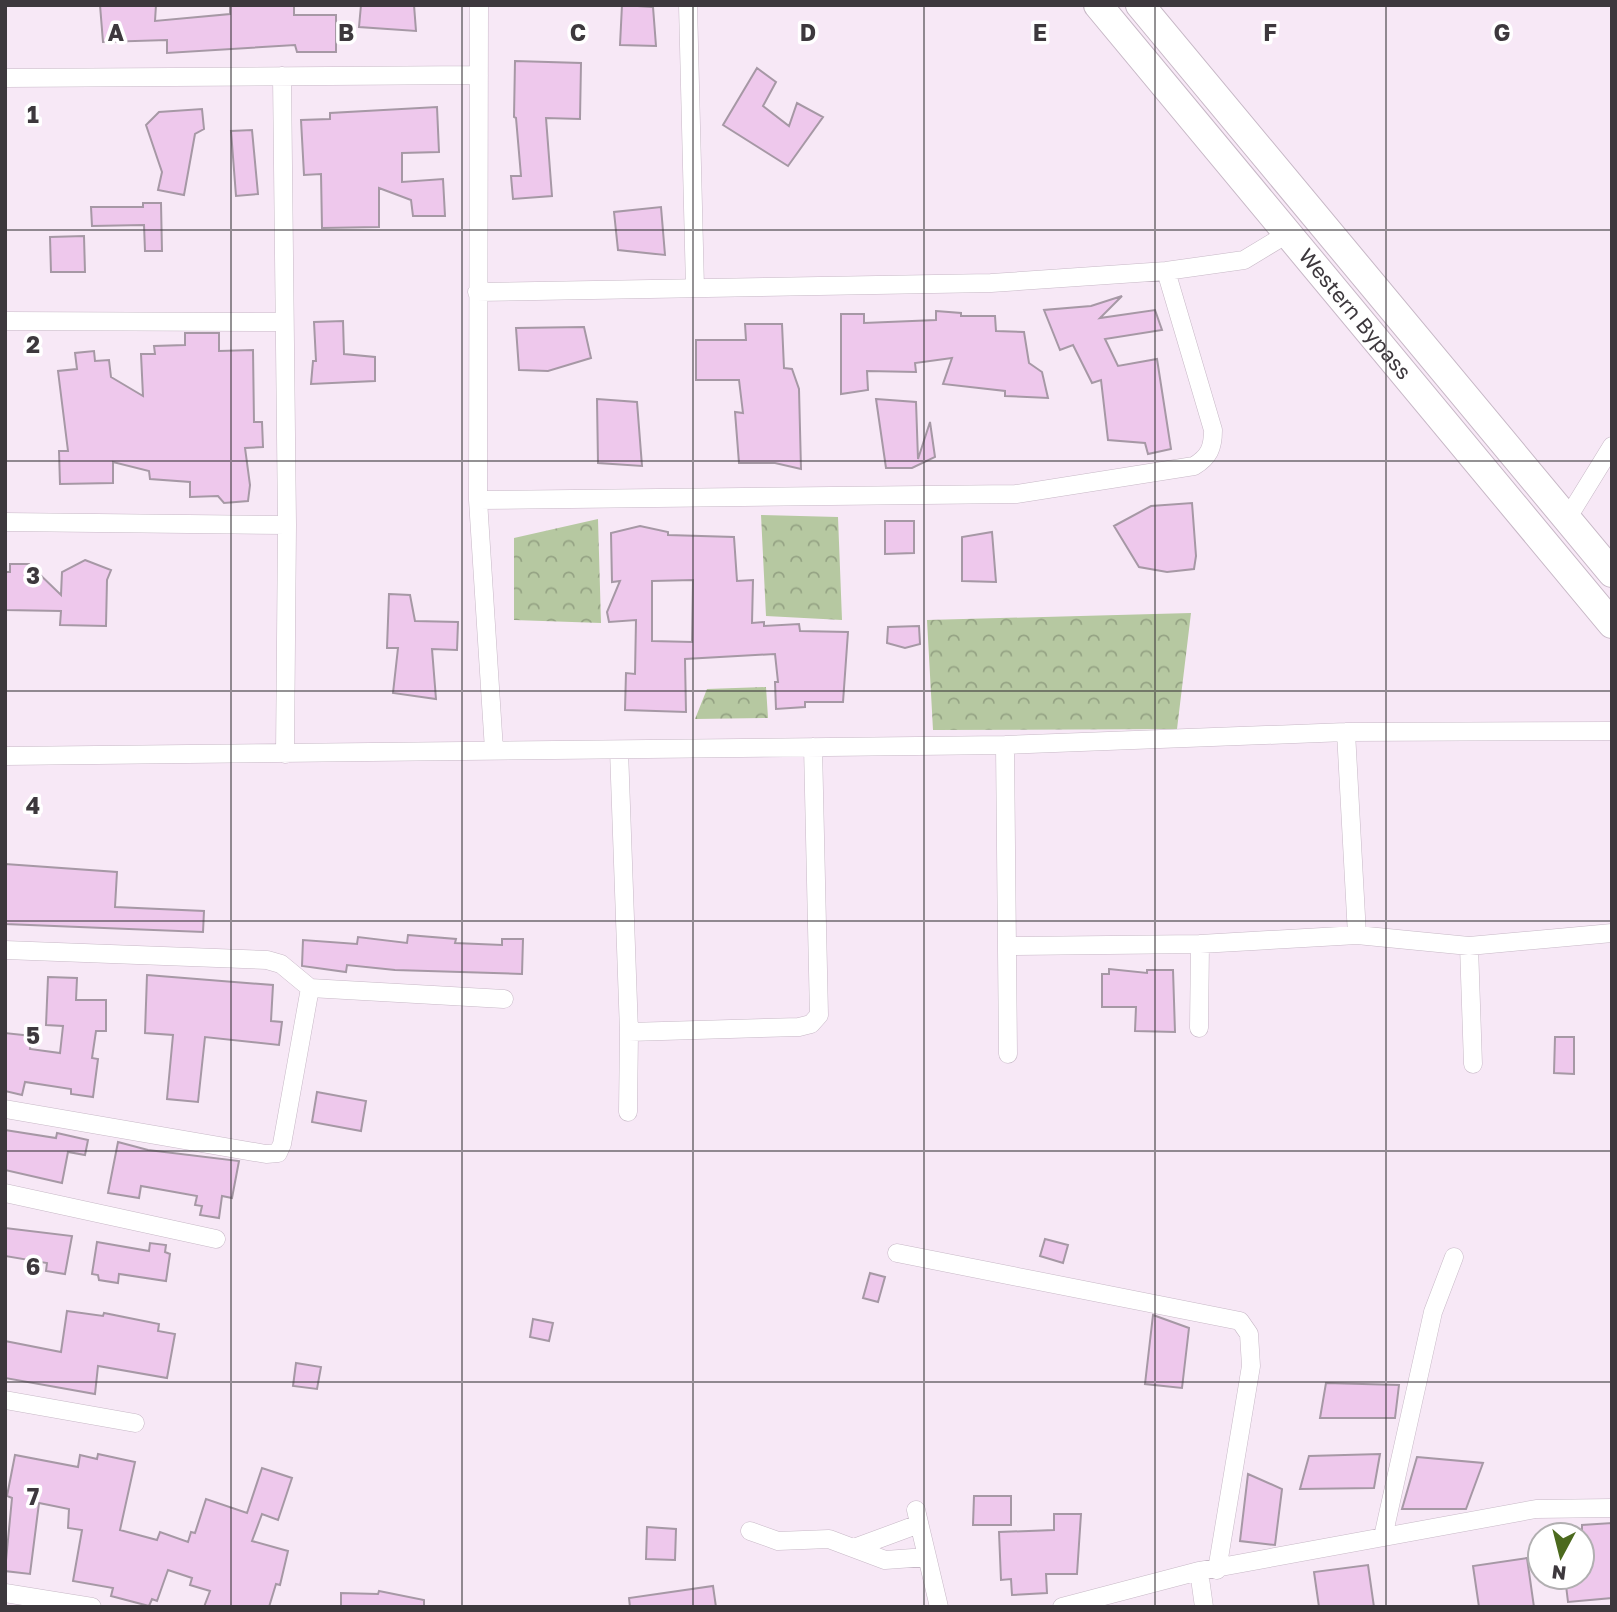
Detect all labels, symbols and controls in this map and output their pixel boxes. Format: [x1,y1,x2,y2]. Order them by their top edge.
text: A [108,18,125,46]
text: B [338,18,354,46]
text: C [570,18,586,46]
text: D [800,18,816,46]
text: E [1033,18,1047,46]
text: F [1263,18,1277,46]
text: G [1494,18,1510,46]
text: 1 [27,100,39,128]
street label: Western Bypass [1294,243,1417,384]
text: 2 [26,330,40,358]
text: 3 [26,561,40,589]
text: 4 [26,791,40,819]
text: 5 [26,1021,40,1049]
text: 6 [26,1252,40,1280]
text: 7 [27,1482,39,1510]
north arrow [1526,1521,1596,1591]
text: N [1550,1561,1567,1586]

